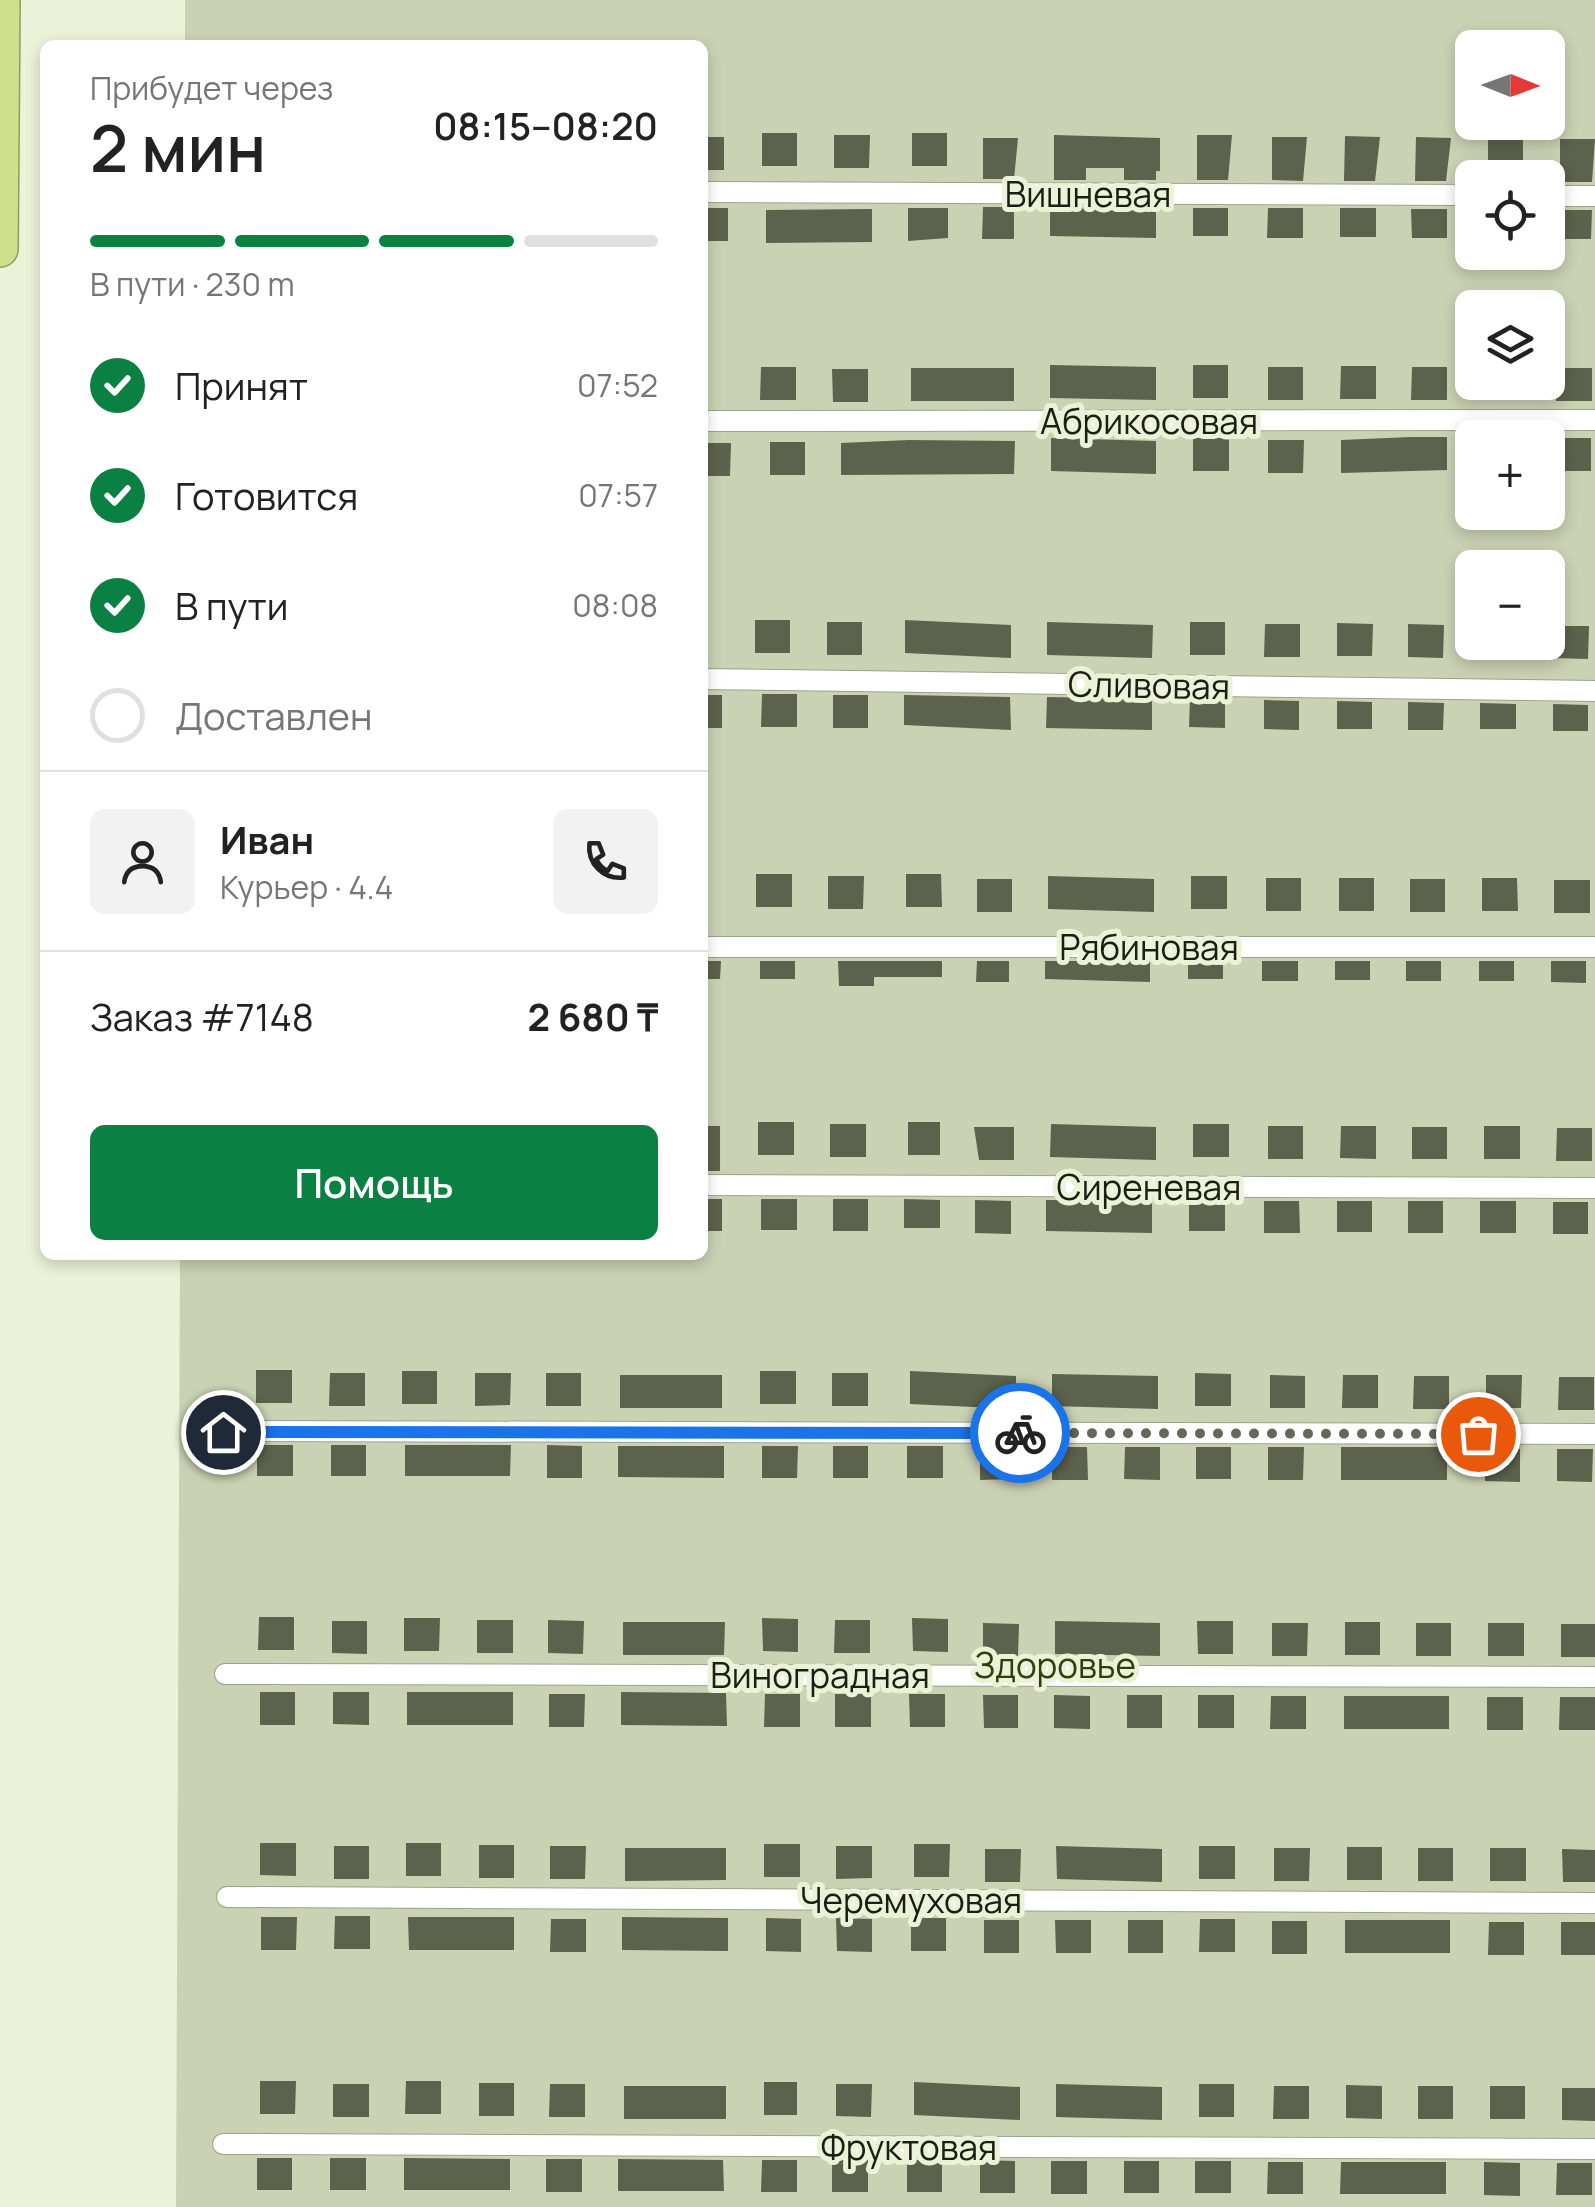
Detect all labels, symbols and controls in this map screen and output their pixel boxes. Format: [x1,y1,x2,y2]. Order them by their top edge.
north arrow [1455,30,1565,140]
map controls [1455,30,1565,660]
text: Прибудет через [90,66,333,110]
text: 08:15–08:20 [433,99,658,151]
text: 2 мин [90,103,266,192]
button: locate [1455,160,1565,270]
street label: Вишневая [1005,170,1171,218]
text: В пути · 230 m [90,262,295,306]
button: layers [1455,290,1565,400]
icon: check [90,358,145,413]
text: Принят [175,359,308,411]
text: 07:52 [577,363,658,407]
street label: Абрикосовая [1040,397,1258,445]
button: + [1455,420,1565,530]
icon: check [90,468,145,523]
text: Готовится [175,469,358,521]
text: 07:57 [578,473,658,517]
button: − [1455,550,1565,660]
icon: check [90,578,145,633]
text: В пути [175,579,288,631]
text: 08:08 [572,583,658,627]
street label: Сливовая [1068,660,1230,710]
text: Доставлен [175,689,373,741]
button: person [90,809,195,914]
button: phone [553,809,658,914]
text: Иван [220,813,314,865]
text: Курьер · 4.4 [220,865,393,909]
street label: Рябиновая [1059,923,1239,971]
text: Заказ #7148 [90,990,314,1042]
text: 2 680 ₸ [528,990,658,1042]
button: Помощь [90,1125,658,1240]
street label: Сиреневая [1057,1163,1241,1211]
courier [970,1383,1070,1483]
pin [181,1390,266,1475]
pin [1436,1392,1521,1477]
icon: home [196,1405,251,1460]
icon: bike [993,1406,1048,1461]
icon: bag [1451,1407,1506,1462]
park label: Здоровье [974,1641,1136,1689]
street label: Виноградная [710,1651,930,1699]
street label: Черемуховая [800,1876,1022,1924]
street label: Фруктовая [821,2123,997,2171]

